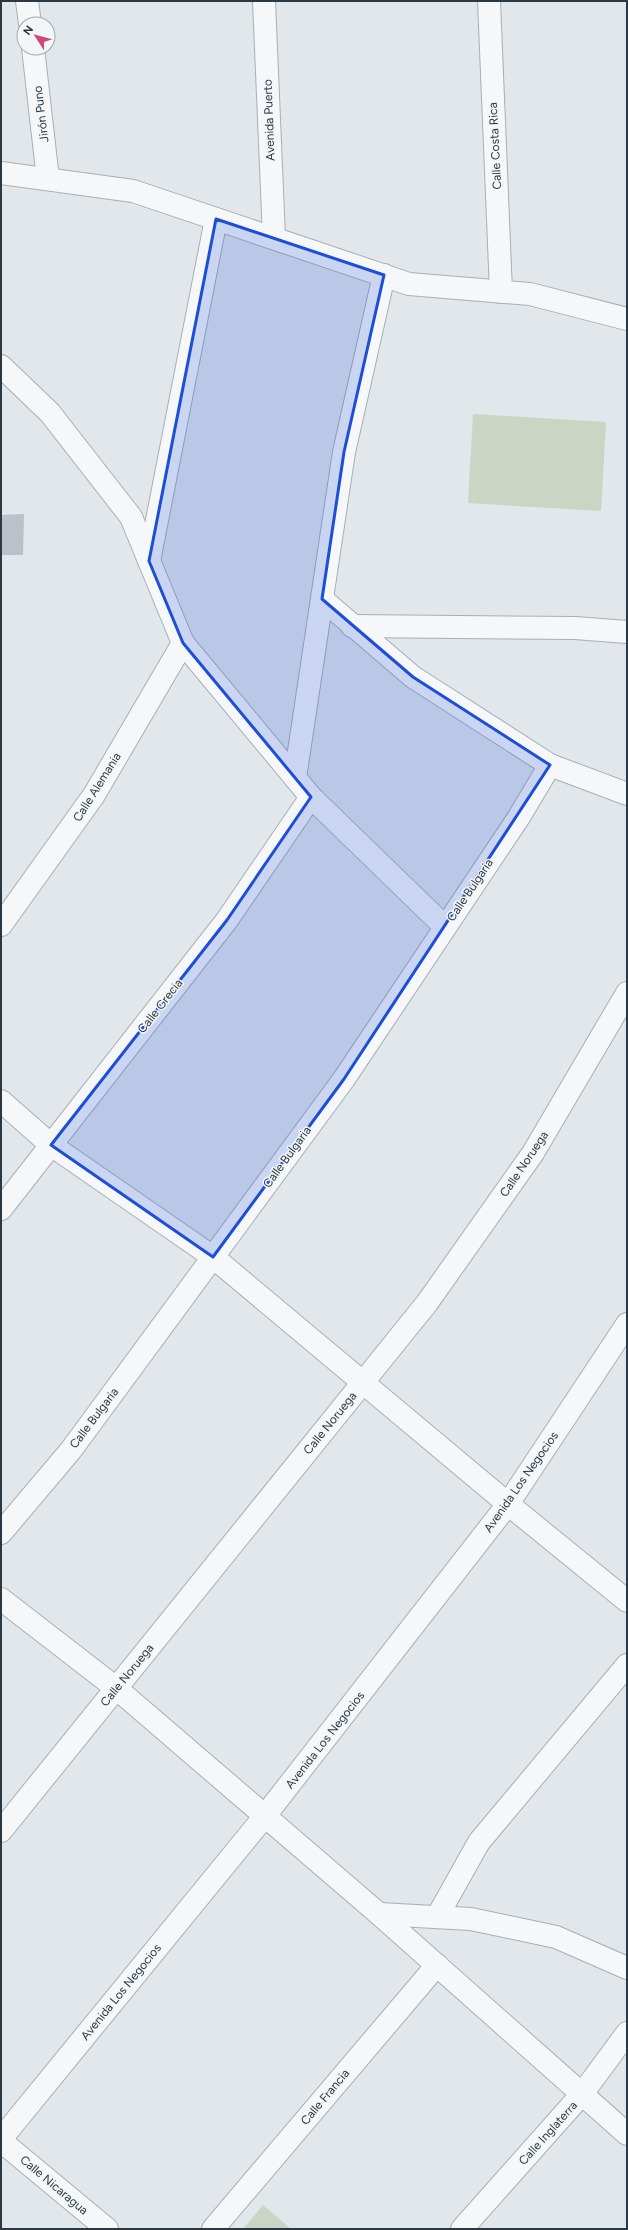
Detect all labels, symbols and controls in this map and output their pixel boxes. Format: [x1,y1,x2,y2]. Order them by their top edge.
north arrow [16,16,56,56]
text: N [21,23,36,38]
street label: Avenida Puerto [261,79,277,161]
street label: Jirón Puno [31,85,51,143]
street label: Calle Costa Rica [486,102,504,190]
street label: Calle Alemania [70,750,124,824]
street label: Calle Bulgaria [444,856,496,924]
street label: Calle Grecia [135,976,185,1036]
street label: Calle Bulgaria [260,1124,314,1190]
street label: Calle Noruega [497,1128,551,1200]
street label: Calle Bulgaria [67,1385,121,1451]
street label: Calle Noruega [301,1389,359,1457]
street label: Avenida Los Negocios [481,1429,561,1535]
street label: Calle Noruega [98,1641,156,1709]
street label: Avenida Los Negocios [283,1688,368,1791]
street label: Avenida Los Negocios [78,1941,164,2043]
street label: Calle Francia [298,2066,352,2128]
street label: Calle Inglaterra [516,2098,580,2168]
street label: Calle Nicaragua [17,2153,91,2217]

